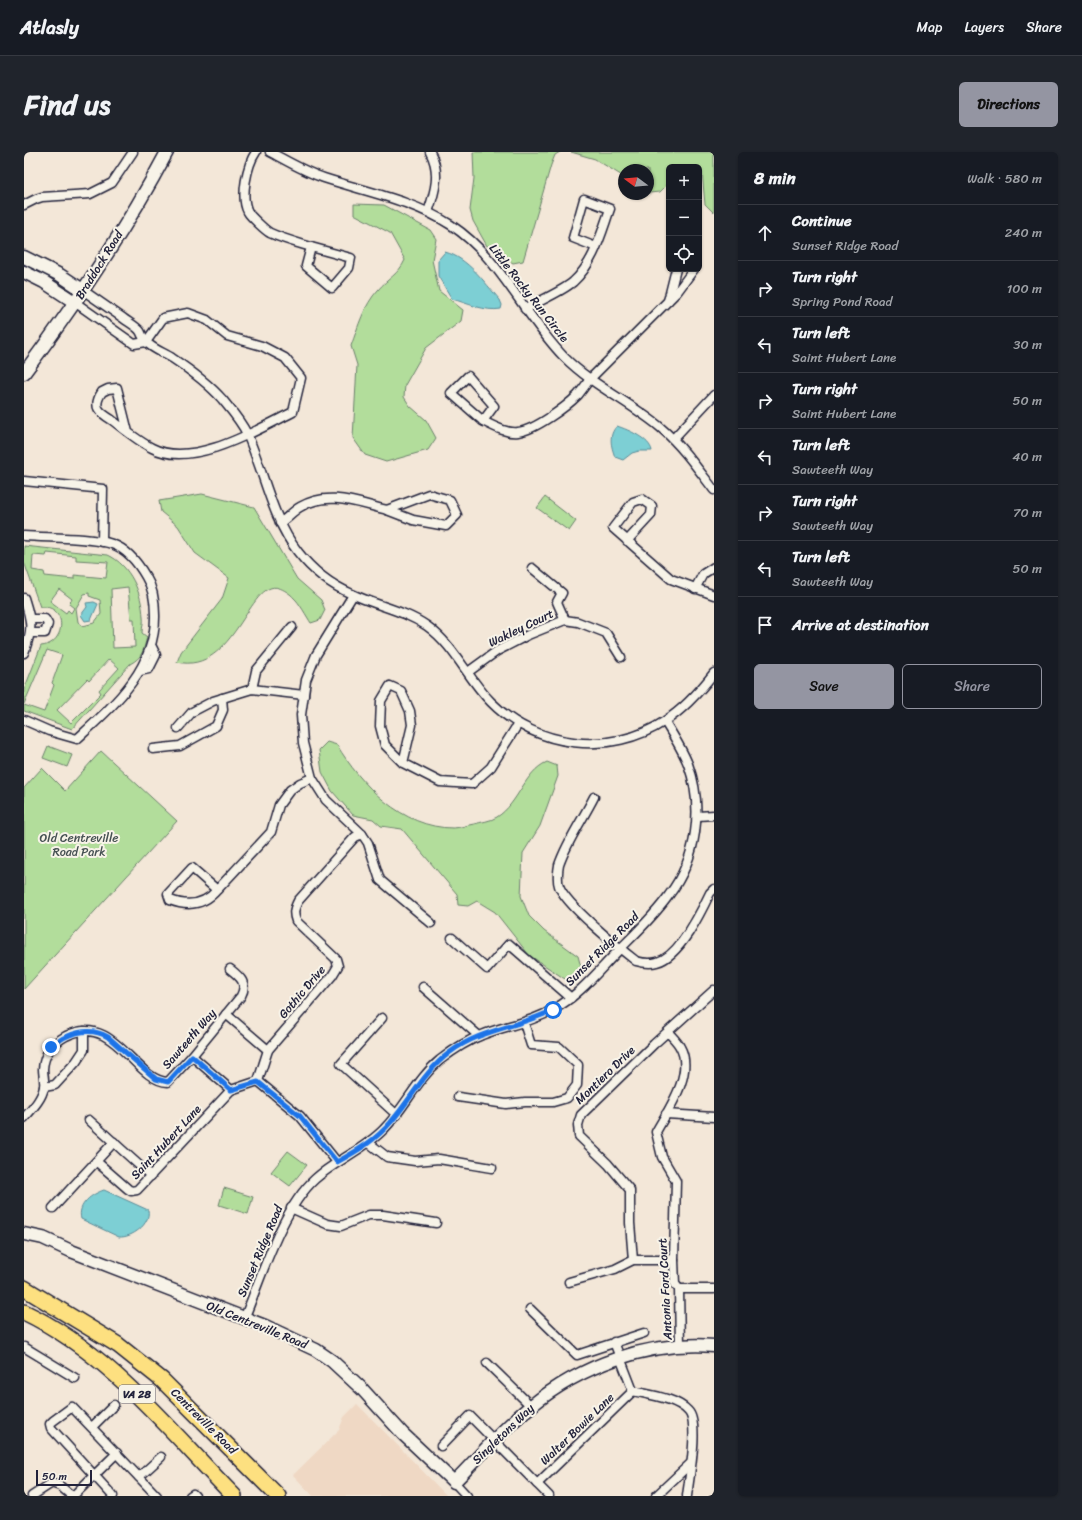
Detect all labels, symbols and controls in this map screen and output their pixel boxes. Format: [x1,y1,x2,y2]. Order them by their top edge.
text: Atlasly [20,11,79,44]
text: Map [917,15,942,40]
text: Layers [964,15,1004,40]
text: Share [1026,15,1062,40]
text: Find us [24,80,111,129]
button: Directions [959,82,1058,127]
text: 8 min [754,163,796,193]
north arrow [618,164,654,200]
map controls [666,164,702,272]
button: + [666,164,702,200]
text: Walk · 580 m [967,167,1042,190]
button: − [666,200,702,236]
text: Continue [792,208,852,234]
text: 240 m [1005,221,1042,244]
icon: ahead [754,222,776,244]
street label: Braddock Road [69,225,129,304]
text: Sunset Ridge Road [792,234,898,257]
button: locate [666,236,702,272]
street label: Little Rocky Run Circle [483,239,575,347]
text: Turn right [792,264,857,290]
text: 100 m [1007,277,1042,300]
icon: right [754,278,776,300]
text: Spring Pond Road [792,290,892,313]
text: Turn left [792,320,850,346]
text: 30 m [1013,333,1042,356]
icon: left [754,334,776,356]
text: Saint Hubert Lane [792,346,896,369]
text: Turn right [792,376,857,402]
text: 50 m [1012,389,1042,412]
icon: right [754,390,776,412]
text: Saint Hubert Lane [792,402,896,425]
text: Turn left [792,432,850,458]
text: 40 m [1012,445,1042,468]
icon: left [754,446,776,468]
text: Sawteeth Way [792,458,873,481]
text: Turn right [792,488,857,514]
text: 70 m [1013,501,1042,524]
icon: right [754,502,776,524]
text: Sawteeth Way [792,514,873,537]
text: Turn left [792,544,850,570]
text: 50 m [1012,557,1042,580]
icon: left [754,558,776,580]
text: Sawteeth Way [792,570,873,593]
street label: Wakley Court [484,603,558,653]
text: Arrive at destination [792,612,929,638]
icon: arrive [754,614,776,636]
button: Save [754,664,894,709]
button: Share [902,664,1042,709]
park label: Old Centreville Road Park [39,827,119,863]
street label: Sunset Ridge Road [560,906,645,991]
street label: Gothic Drive [273,960,331,1024]
route start [544,1001,562,1019]
street label: Sawteeth Way [156,1003,222,1074]
route end [42,1038,60,1056]
street label: Montiero Drive [569,1040,641,1110]
street label: Saint Hubert Lane [125,1099,207,1185]
street label: Sunset Ridge Road [231,1201,290,1300]
street label: Antonia Ford Court [651,1238,679,1341]
street label: Old Centreville Road [203,1295,312,1356]
street label: Centreville Road [165,1382,244,1461]
road number: VA 28 [119,1385,155,1403]
street label: Walter Bowie Lane [535,1387,619,1471]
street label: Singletons Way [467,1398,540,1470]
text: 50 m [42,1467,67,1486]
scale bar [36,1468,92,1487]

